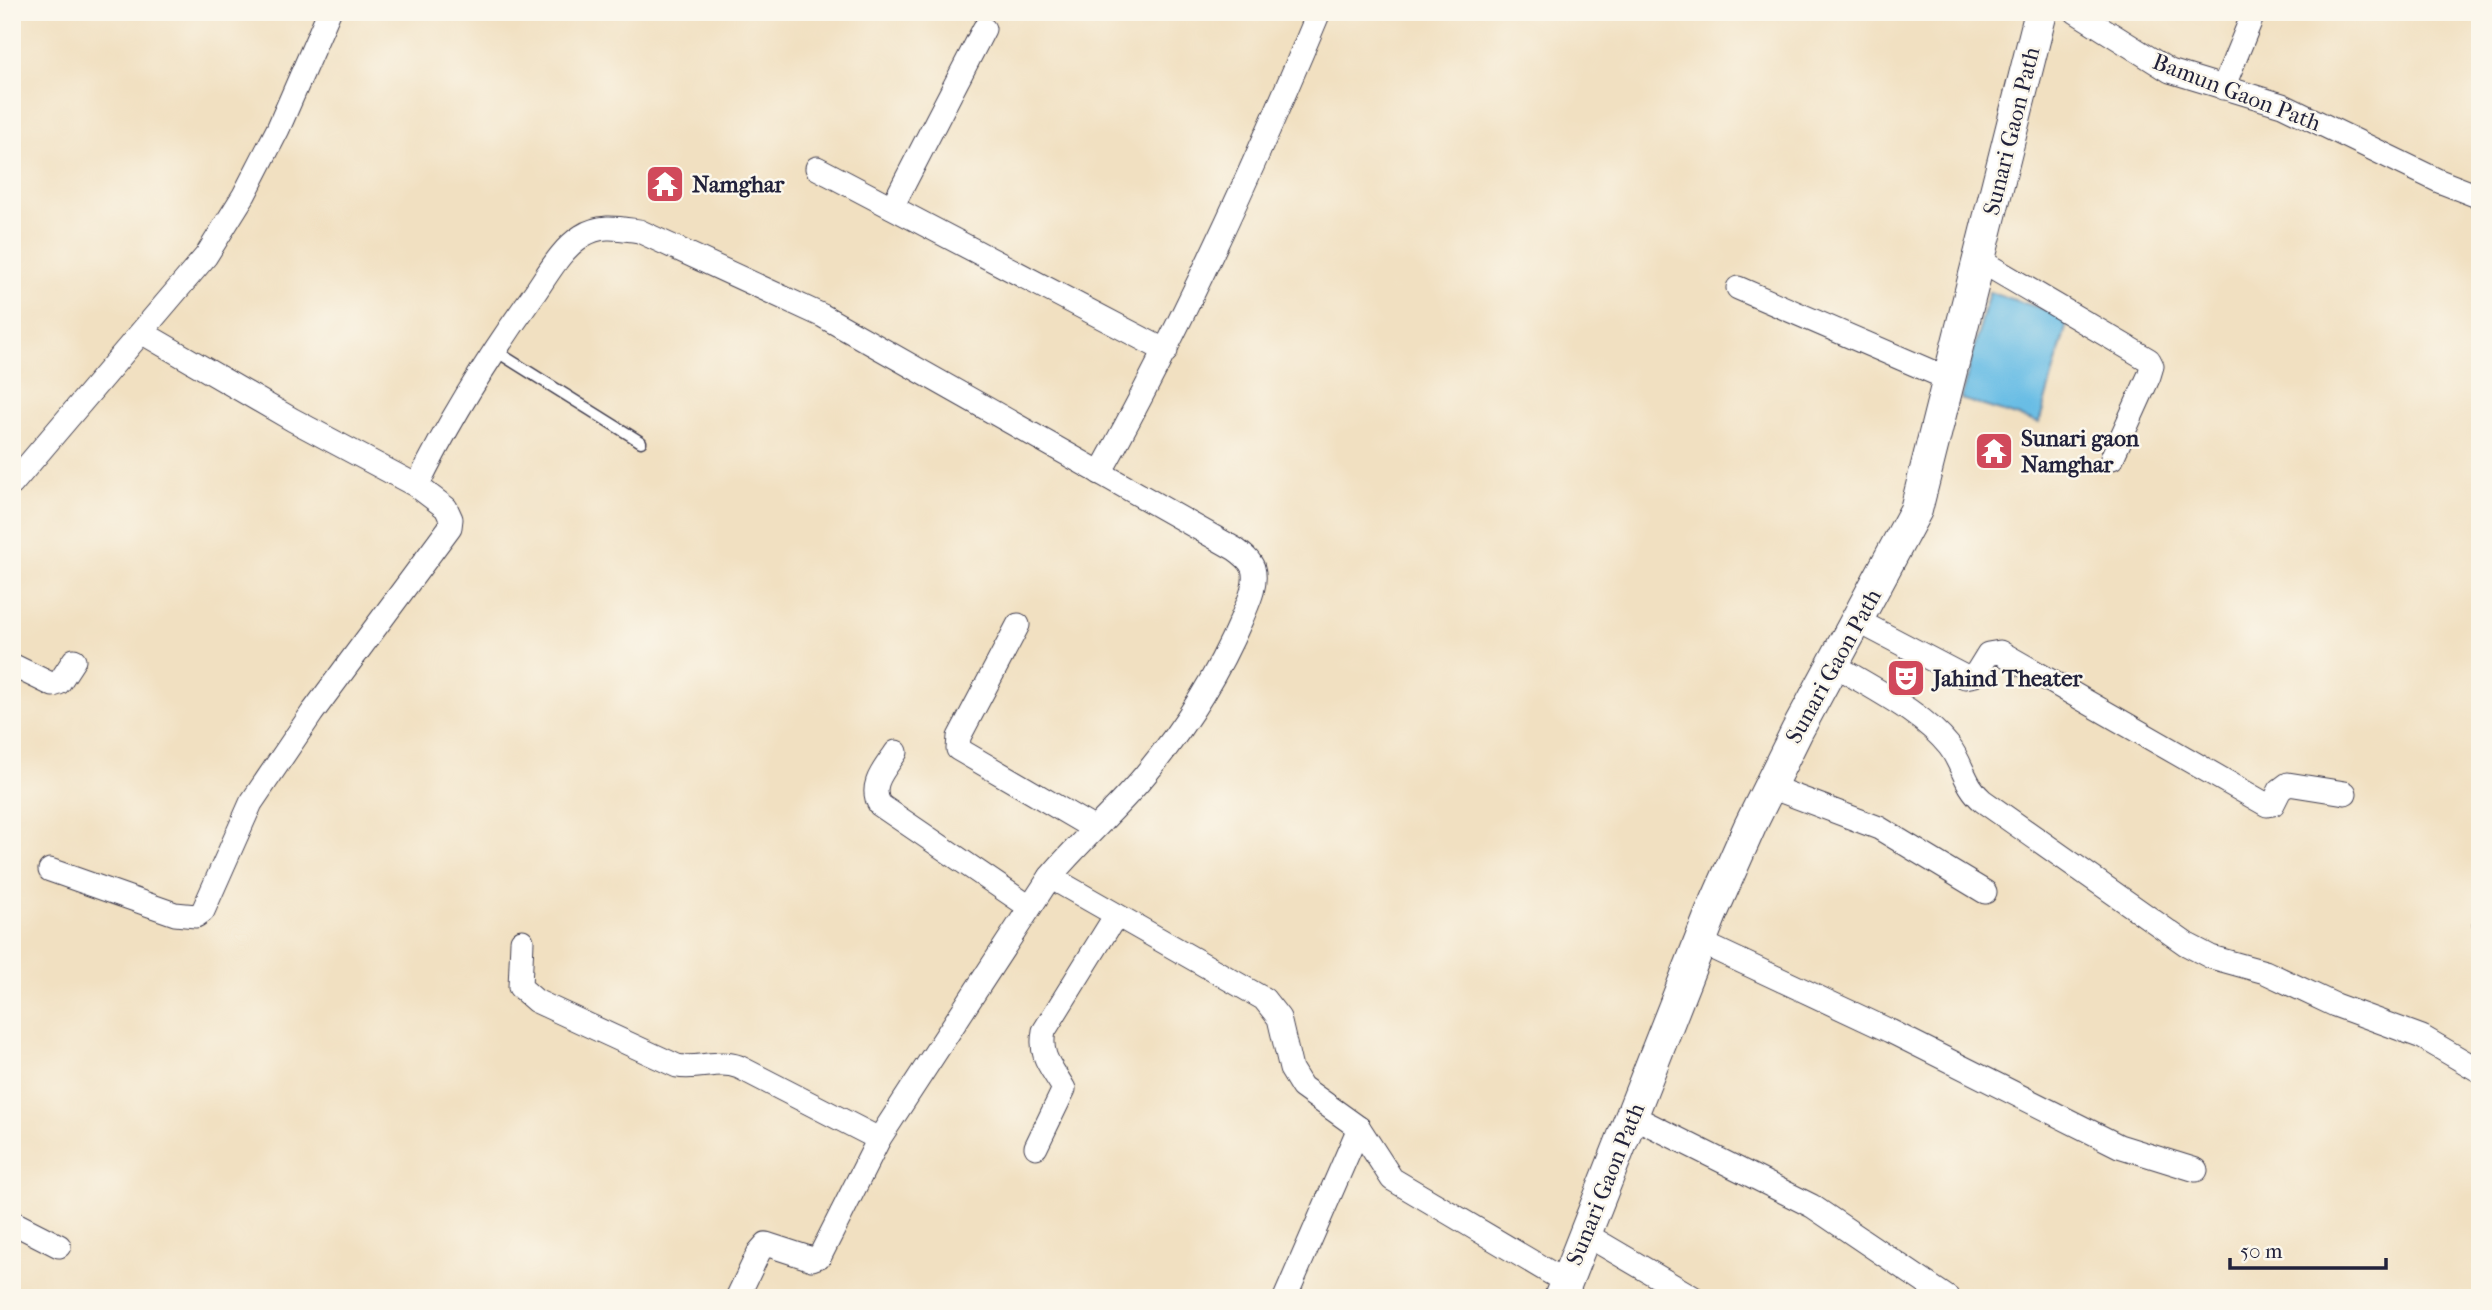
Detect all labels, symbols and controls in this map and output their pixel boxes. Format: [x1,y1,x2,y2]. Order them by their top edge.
street label: Sunari Gaon Path [1978,44,2045,218]
street label: Bamun Gaon Path [2149,48,2325,137]
temple icon: Namghar [644,163,686,205]
place label: Namghar [692,171,786,198]
place label: Sunari gaon Namghar [2021,425,2140,478]
temple icon: Sunari gaon Namghar [1973,430,2015,472]
street label: Sunari Gaon Path [1780,584,1887,748]
theatre icon: Jahind Theater [1885,657,1927,699]
place label: Jahind Theater [1931,665,2084,692]
street label: Sunari Gaon Path [1561,1099,1650,1269]
scale bar [2230,1226,2385,1270]
text: 50 m [2240,1239,2283,1263]

